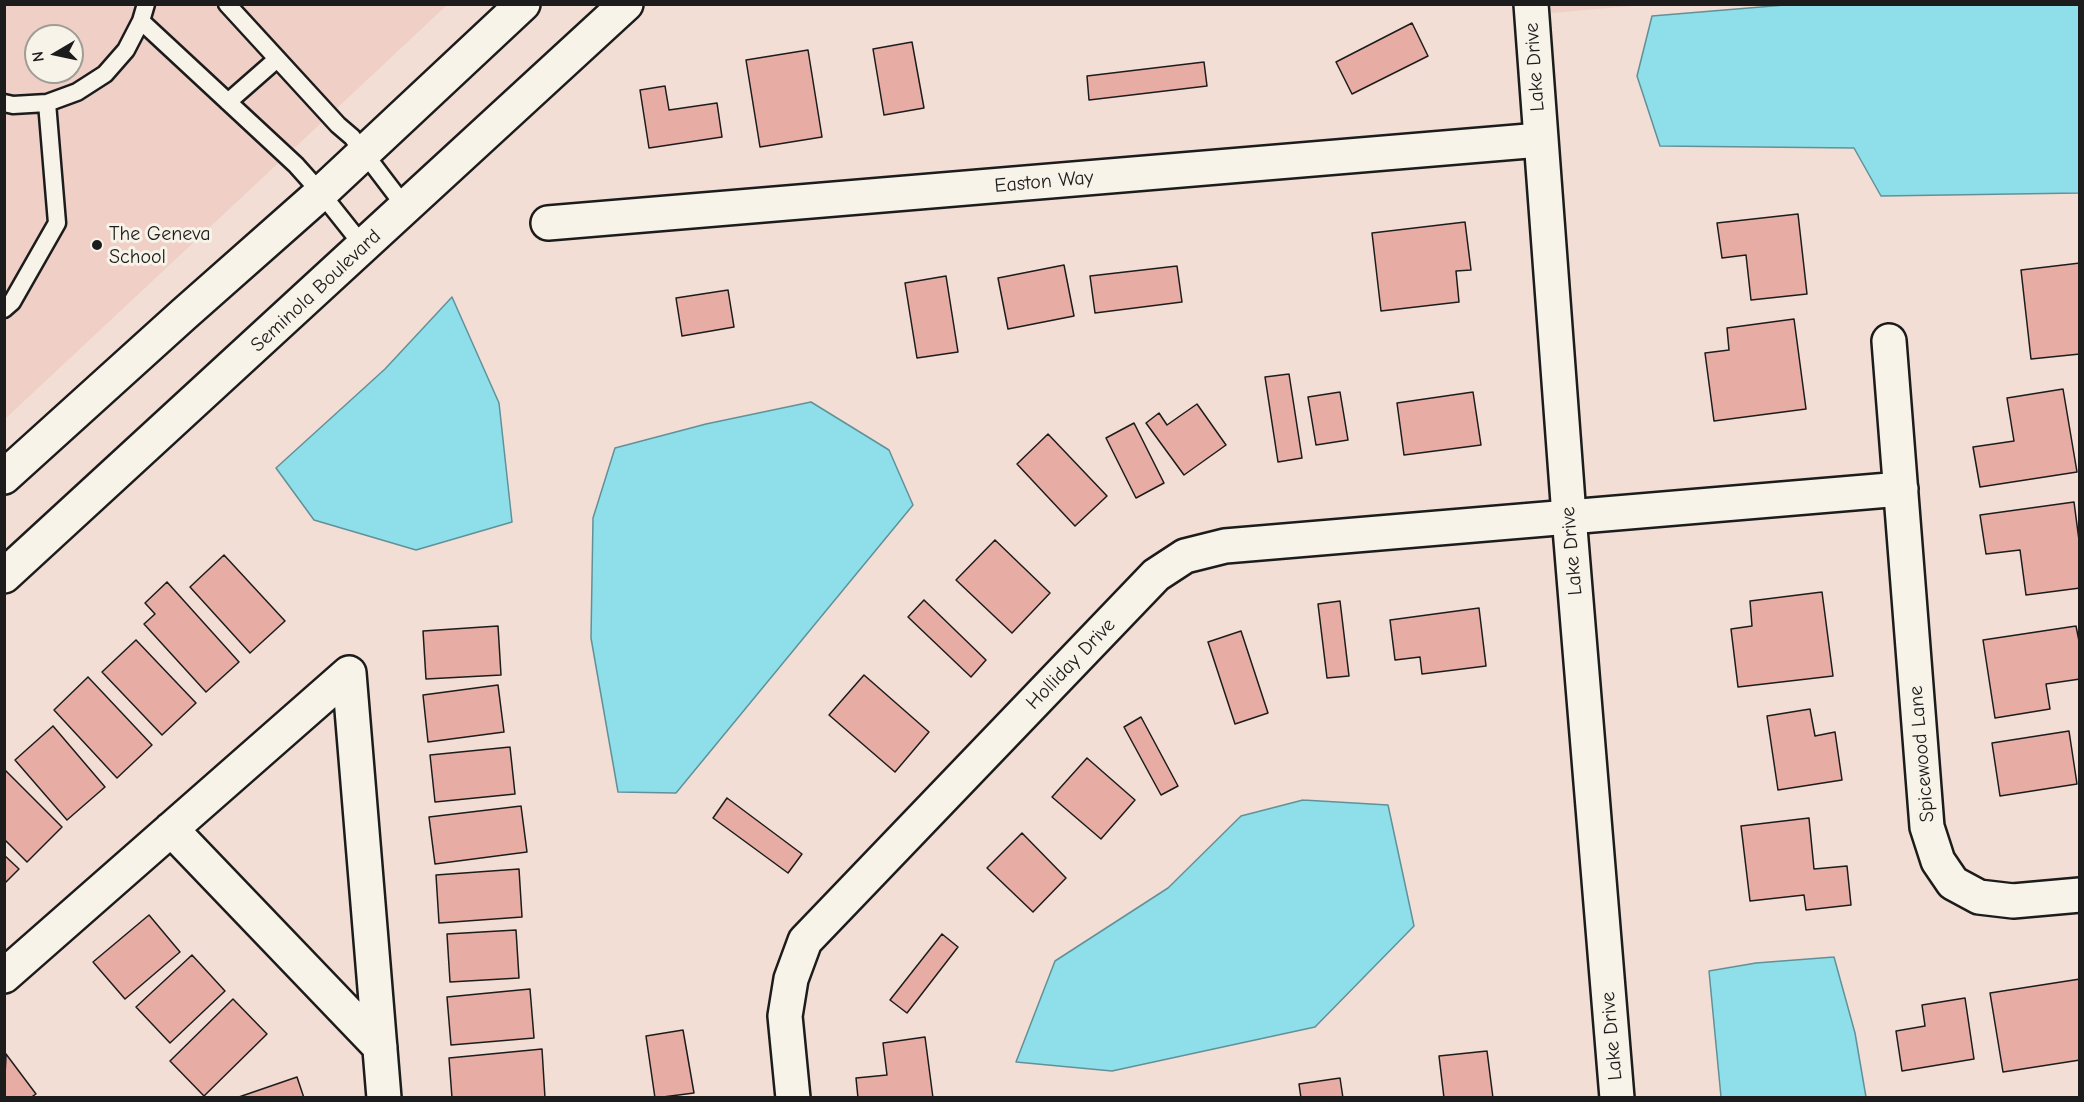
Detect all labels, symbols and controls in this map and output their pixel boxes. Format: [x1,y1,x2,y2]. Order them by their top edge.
street label: Lake Drive [1520,22,1550,112]
north arrow [24,24,84,84]
text: N [28,50,48,63]
street label: Easton Way [993,166,1095,198]
place label: The Geneva School [109,222,211,269]
street label: Seminola Boulevard [246,225,386,357]
marker: The Geneva School [90,238,104,252]
street label: Lake Drive [1556,506,1588,596]
street label: Holliday Drive [1021,613,1121,715]
street label: Spicewood Lane [1904,685,1940,823]
street label: Lake Drive [1596,991,1628,1081]

